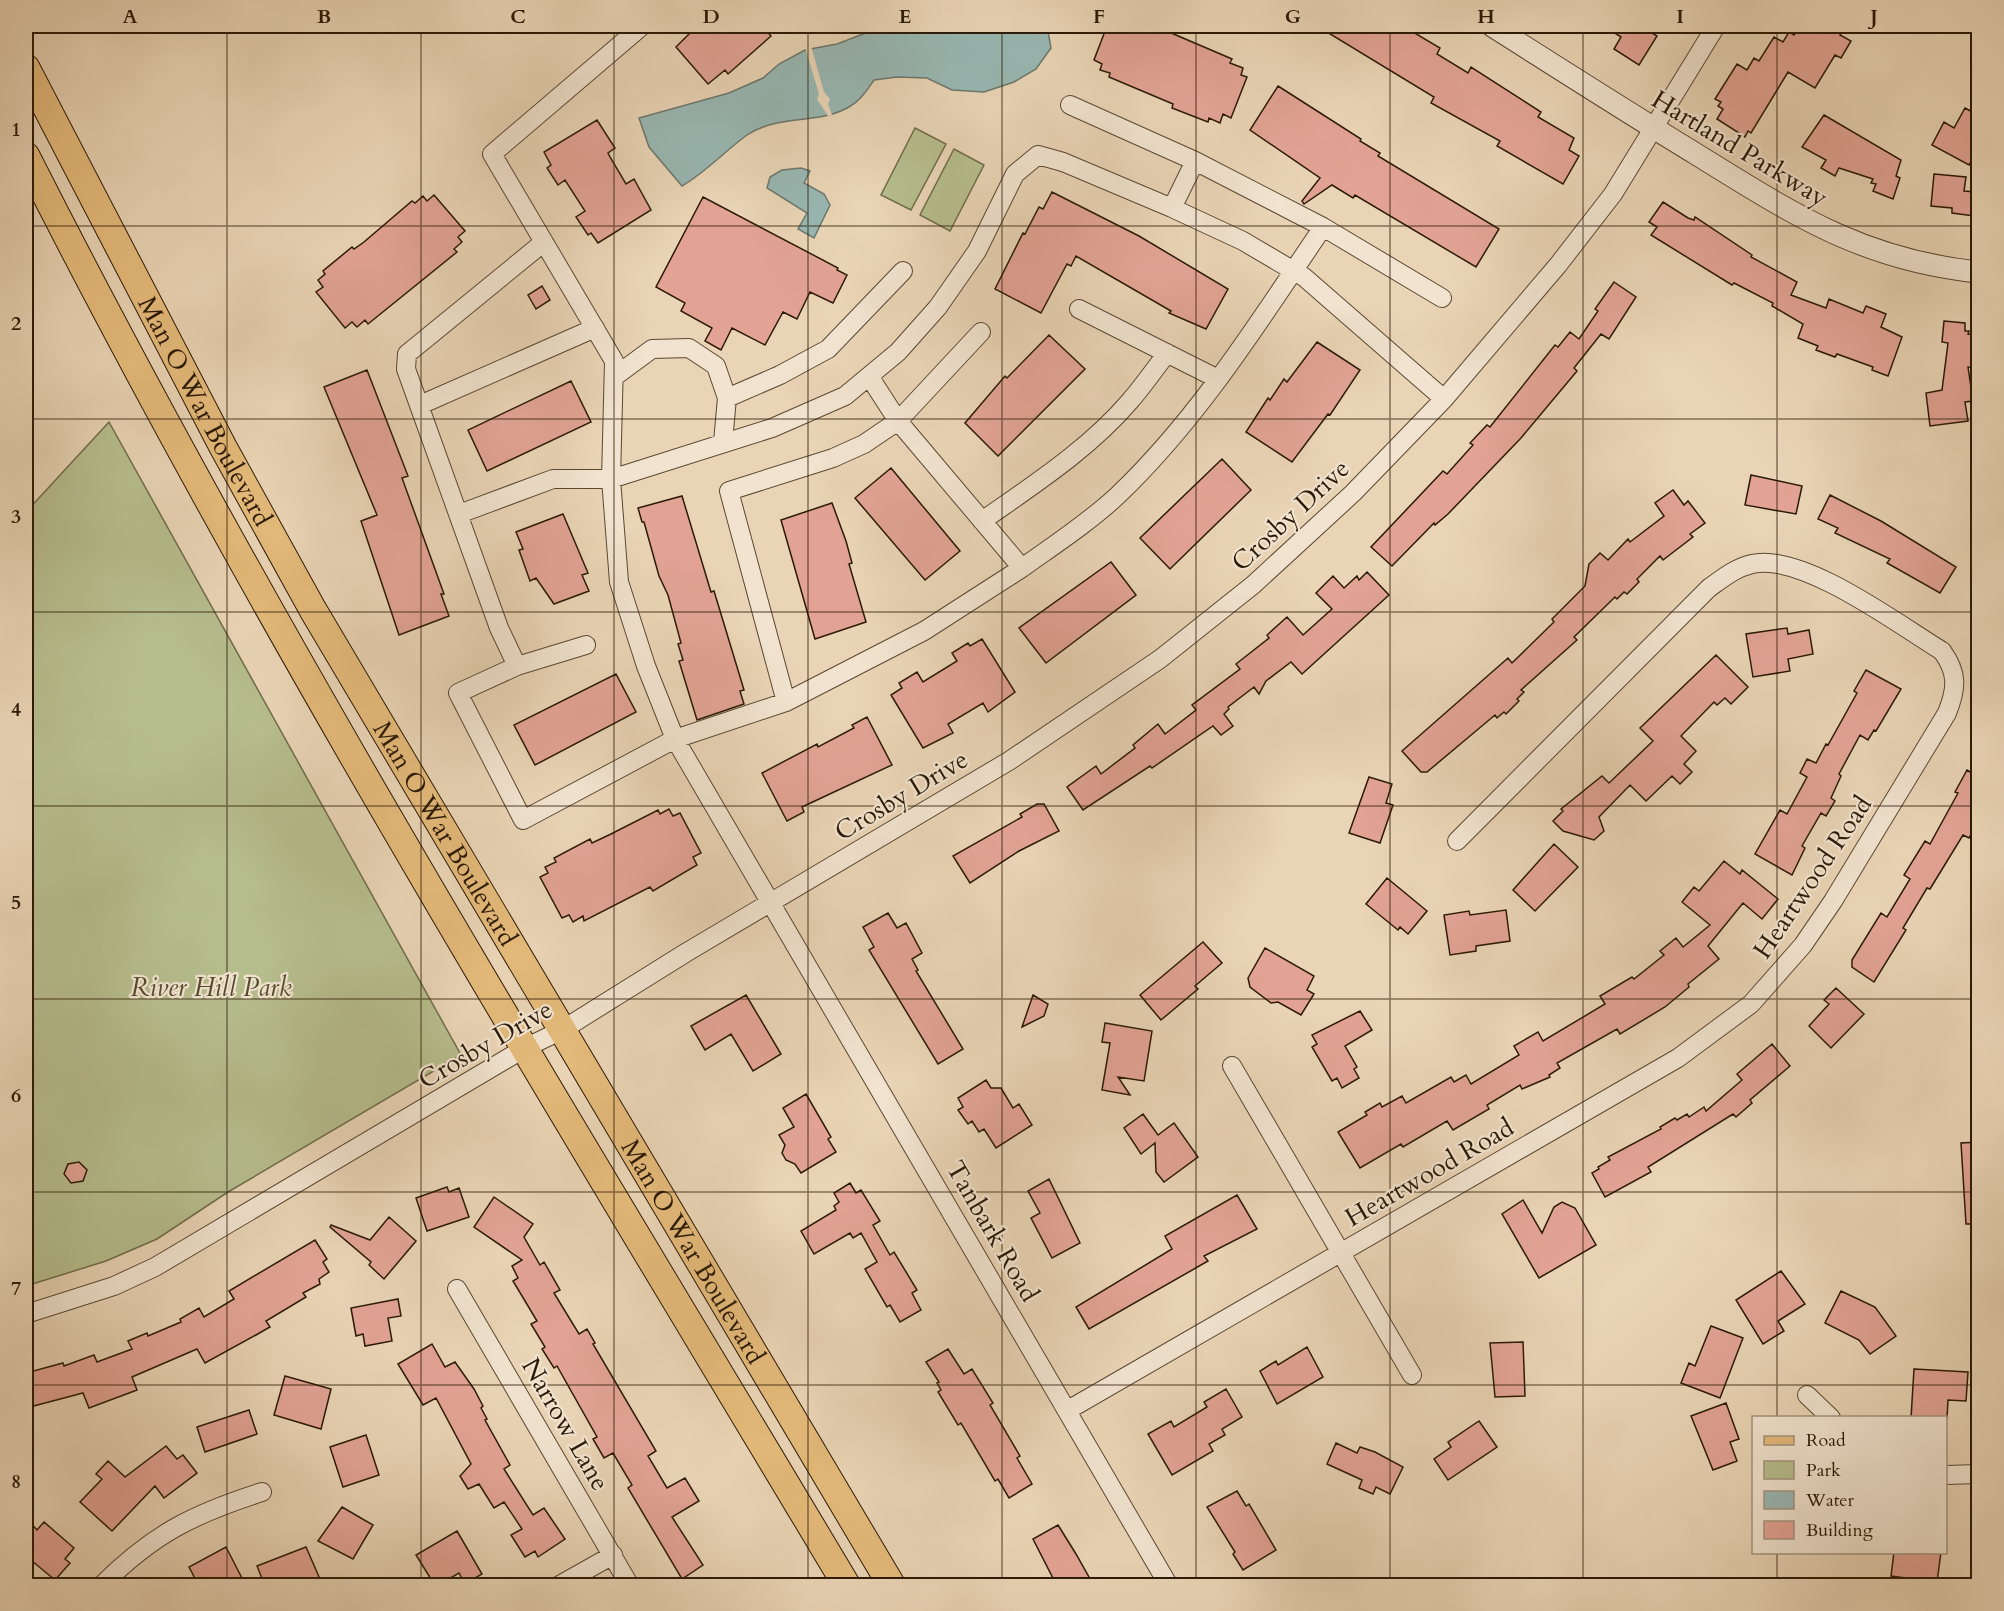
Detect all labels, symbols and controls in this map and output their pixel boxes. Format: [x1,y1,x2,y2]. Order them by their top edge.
text: A [122,3,138,30]
text: B [317,3,331,30]
text: C [510,3,526,30]
text: D [702,3,720,30]
text: E [899,3,911,30]
text: F [1093,3,1105,30]
text: G [1285,3,1301,30]
text: H [1477,3,1495,30]
text: I [1676,3,1684,30]
text: J [1867,3,1878,30]
street label: Hartland Parkway [1645,82,1835,215]
text: 1 [11,116,21,143]
street label: Man O War Boulevard [130,290,280,533]
text: 2 [11,310,21,337]
street label: Crosby Drive [1224,452,1357,579]
text: 3 [11,503,21,530]
text: 4 [11,696,21,723]
street label: Man O War Boulevard [365,715,525,953]
street label: Crosby Drive [828,742,974,849]
street label: Heartwood Road [1745,789,1880,966]
text: 5 [11,889,21,916]
park label: River Hill Park [130,970,292,1005]
street label: Crosby Drive [412,992,559,1097]
text: 6 [11,1082,21,1109]
street label: Heartwood Road [1338,1110,1520,1235]
street label: Man O War Boulevard [613,1133,773,1371]
street label: Tanbark Road [938,1154,1047,1308]
text: 7 [11,1275,21,1302]
street label: Narrow Lane [513,1351,618,1497]
legend [1752,1416,1947,1554]
text: Road [1806,1428,1846,1453]
text: Park [1806,1458,1841,1483]
text: 8 [11,1468,21,1495]
text: Water [1805,1488,1855,1513]
text: Building [1806,1518,1874,1543]

